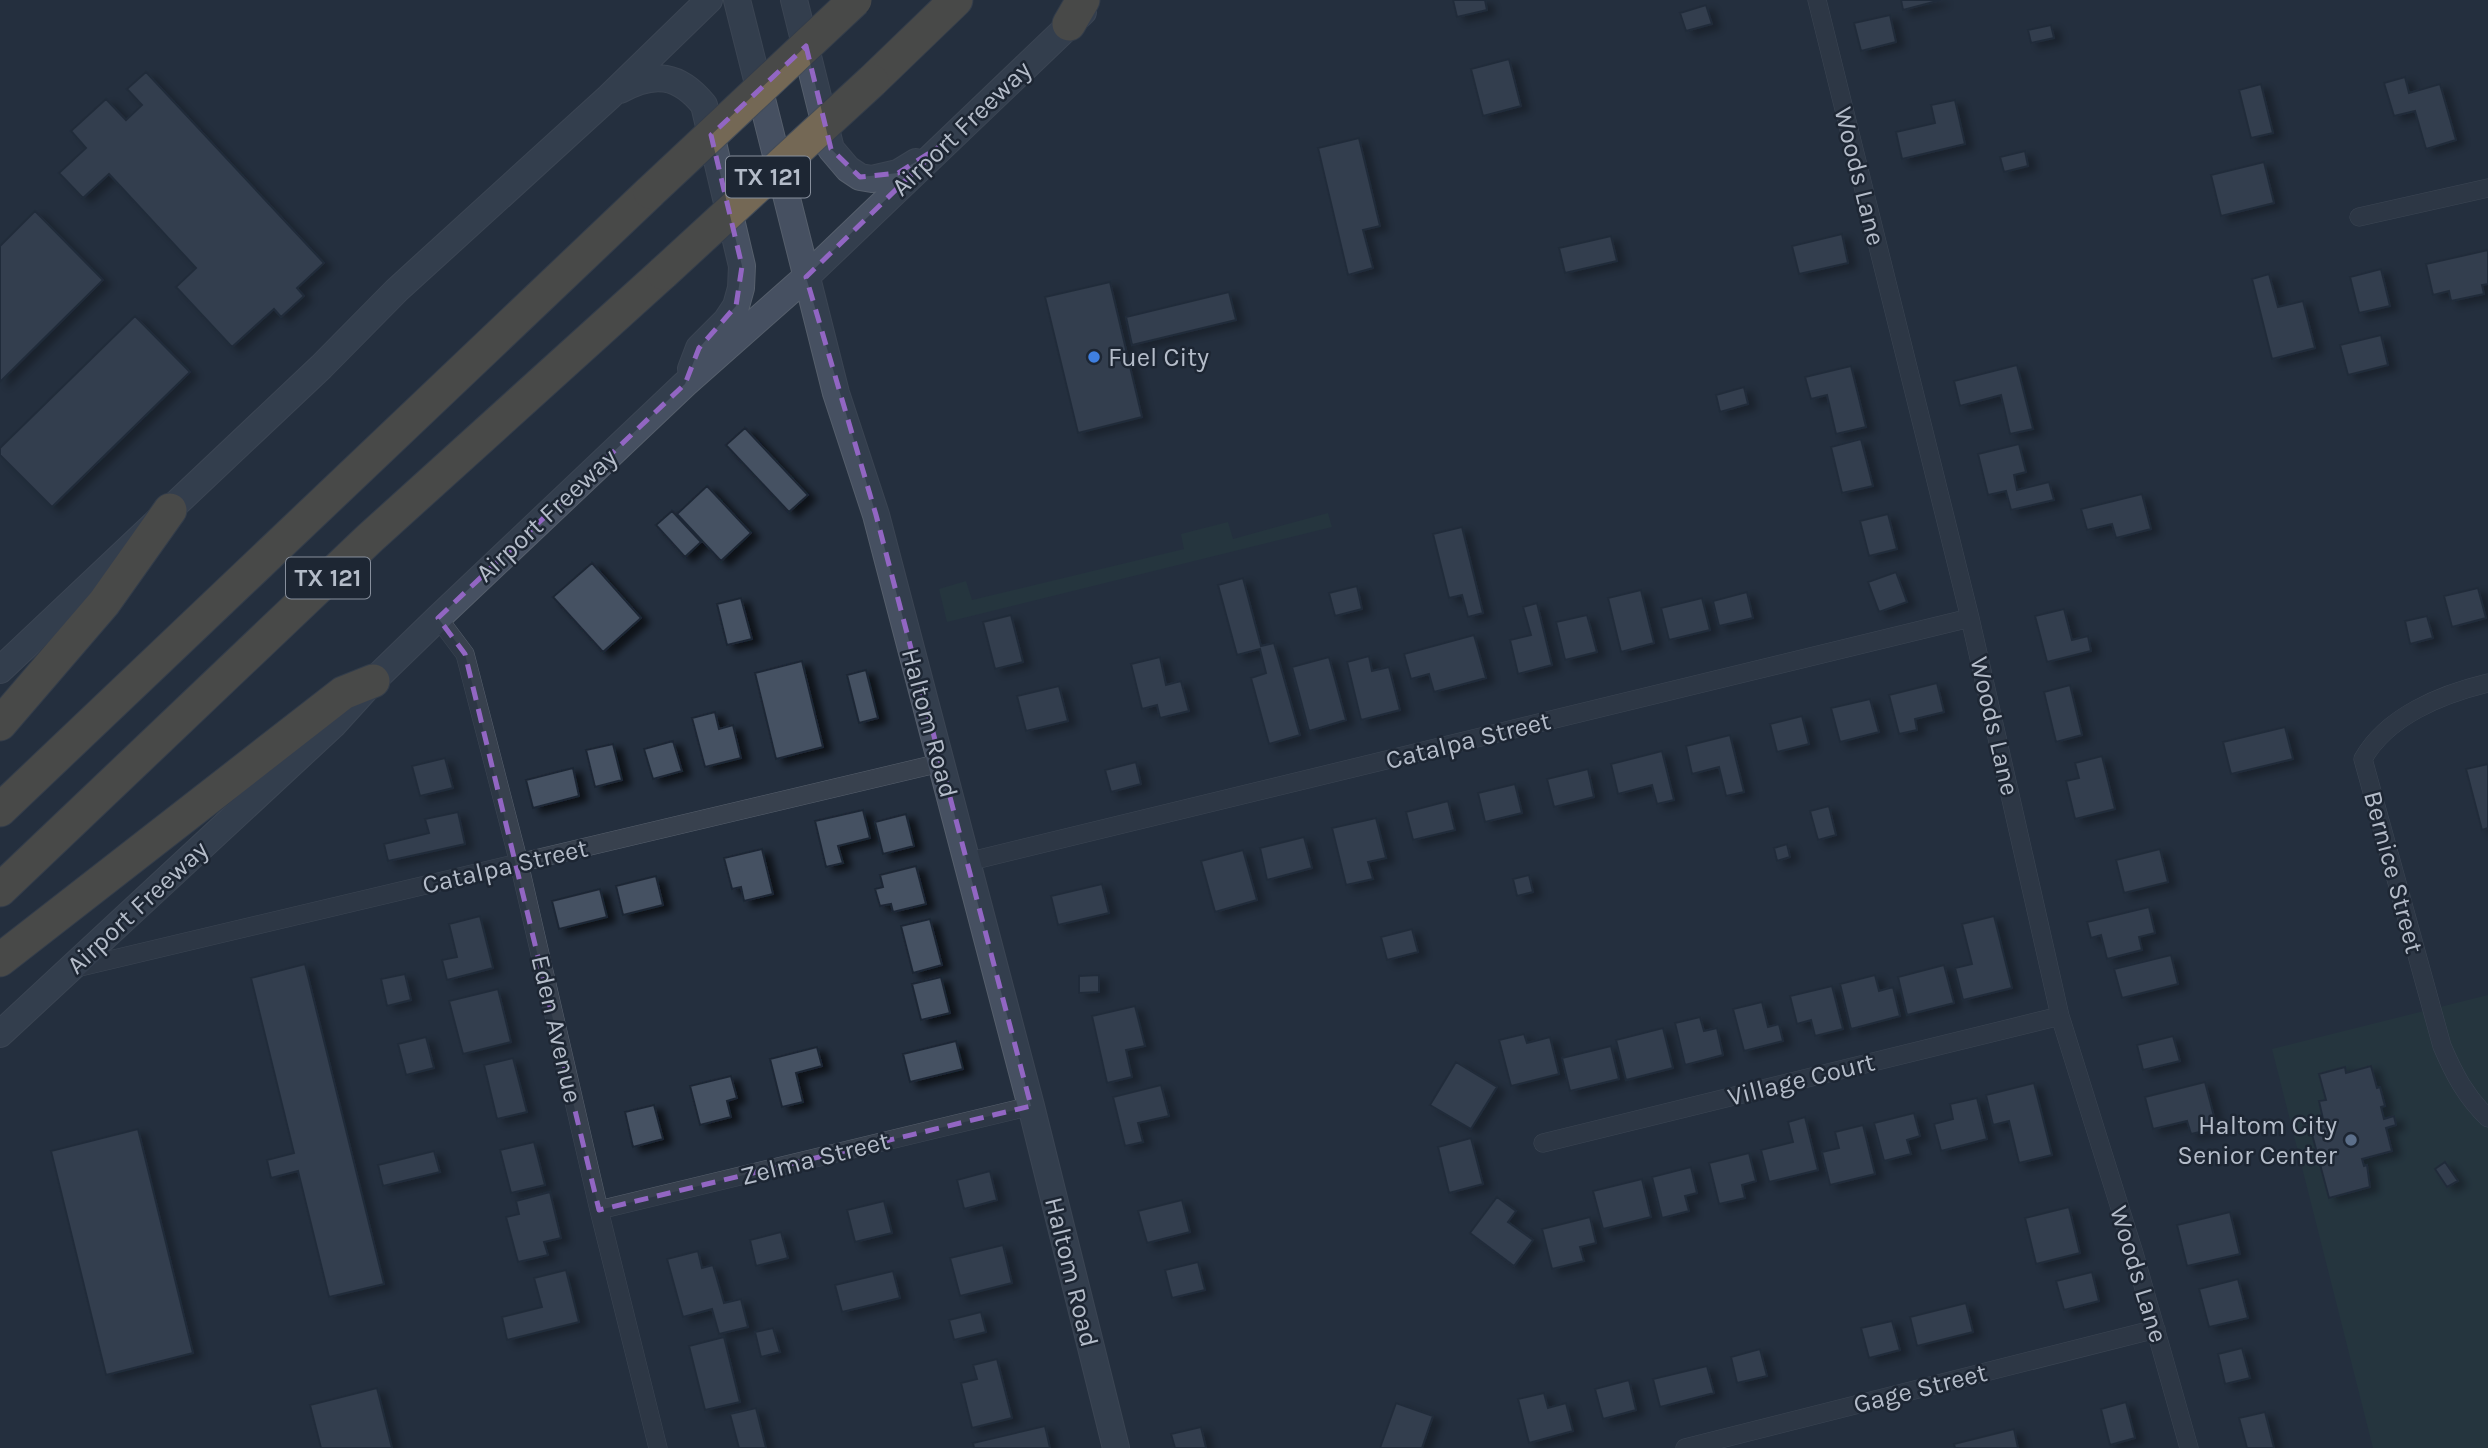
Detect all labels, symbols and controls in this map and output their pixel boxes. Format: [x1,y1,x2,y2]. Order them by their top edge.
street label: Airport Freeway [885,54,1038,203]
street label: Woods Lane [1827,104,1892,249]
road number: TX 121 [726,156,810,197]
place label: Fuel City [1108,342,1209,373]
marker: Fuel City [1086,349,1102,365]
street label: Airport Freeway [469,442,623,589]
road number: TX 121 [286,558,370,598]
street label: Haltom Road [895,645,964,801]
street label: Woods Lane [1963,654,2026,799]
street label: Catalpa Street [1383,705,1554,776]
street label: Bernice Street [2357,788,2430,957]
street label: Catalpa Street [419,832,591,901]
street label: Airport Freeway [60,834,214,981]
street label: Eden Avenue [524,952,589,1106]
street label: Village Court [1724,1046,1878,1113]
place label: Haltom City Senior Center [2177,1110,2338,1171]
street label: Zelma Street [738,1125,893,1192]
marker: Haltom City Senior Center [2343,1132,2359,1148]
street label: Haltom Road [1038,1194,1105,1350]
street label: Woods Lane [2103,1202,2174,1346]
street label: Gage Street [1850,1357,1990,1420]

